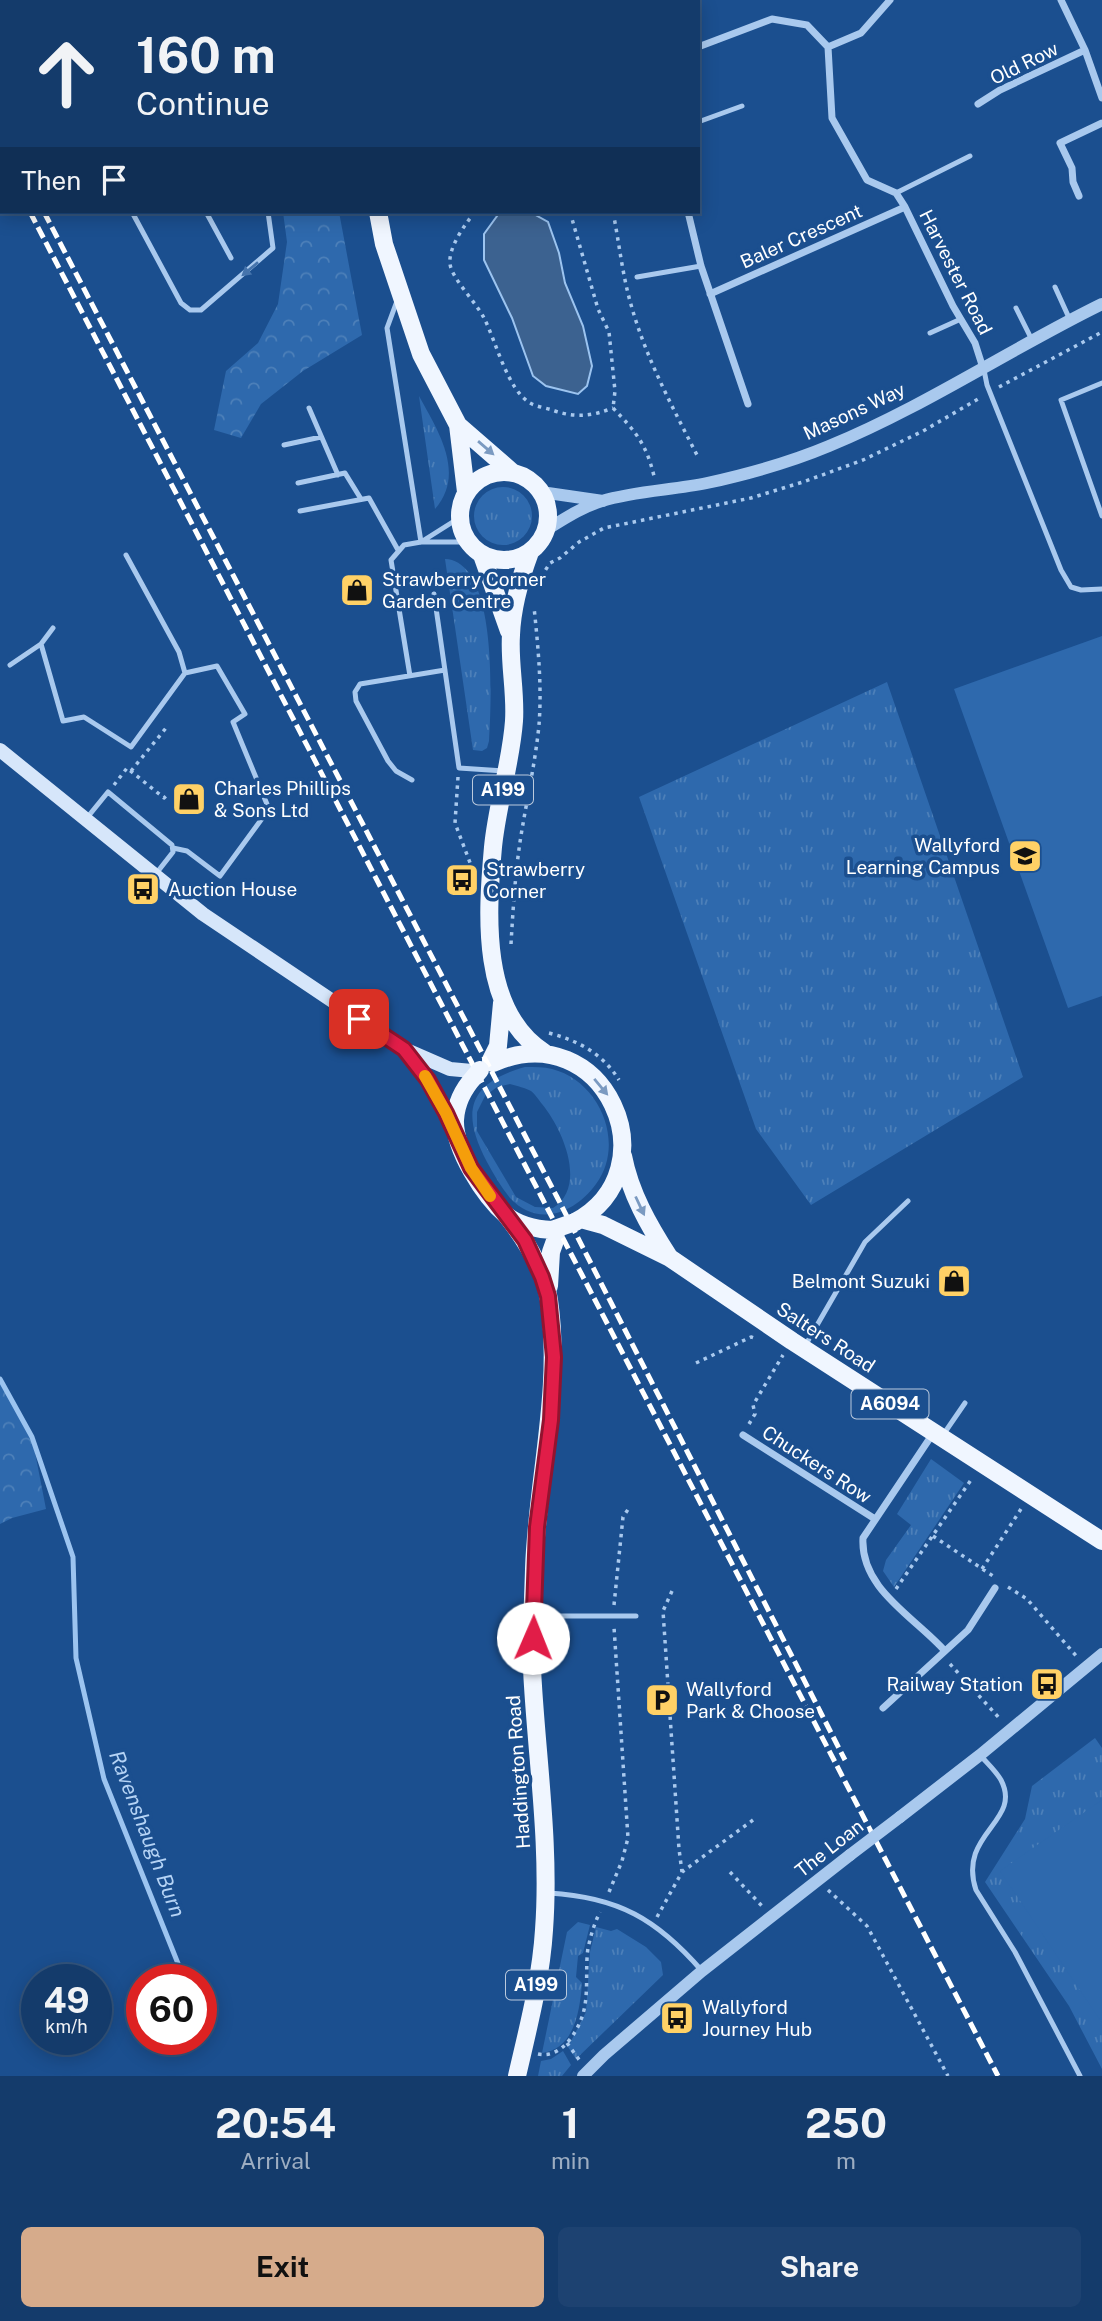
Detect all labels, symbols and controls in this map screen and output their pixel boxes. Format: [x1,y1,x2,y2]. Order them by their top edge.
text: 160 m [136,26,276,84]
icon: ahead [21,28,112,119]
street label: Old Row [986,37,1062,89]
text: Continue [136,85,270,122]
icon: arrive [95,161,133,199]
text: Then [21,165,81,196]
street label: Baler Crescent [737,199,865,273]
street label: Harvester Road [915,206,997,338]
one-way arrow [241,261,258,276]
street label: Masons Way [800,378,908,444]
one-way arrow [477,440,495,456]
place label: Strawberry Corner Garden Centre [382,568,546,612]
shop icon: Strawberry Corner Garden Centre [338,571,376,609]
road number: A199 [473,776,533,804]
place label: Charles Phillips & Sons Ltd [214,777,351,821]
shop icon: Charles Phillips & Sons Ltd [170,780,208,818]
place label: Wallyford Learning Campus [846,834,1000,878]
school or university icon: Wallyford Learning Campus [1006,837,1044,875]
place label: Strawberry Corner [486,858,585,902]
bus stop icon: Strawberry Corner [443,861,481,899]
bus stop icon: Auction House [124,870,162,908]
place label: Auction House [168,878,297,900]
pin [329,989,389,1049]
icon: arrive [340,1000,378,1038]
one-way arrow [594,1078,609,1096]
one-way arrow [634,1196,646,1216]
shop icon: Belmont Suzuki [935,1262,973,1300]
place label: Belmont Suzuki [792,1270,930,1292]
street label: Salters Road [773,1297,879,1377]
road number: A6094 [852,1390,928,1419]
street label: Chuckers Row [758,1421,876,1508]
position arrow [496,1601,570,1675]
bus stop icon: Railway Station [1028,1665,1066,1703]
place label: Railway Station [887,1673,1023,1695]
place label: Wallyford Park & Choose [686,1678,815,1722]
parking icon: Wallyford Park & Choose [643,1681,681,1719]
street label: Haddington Road [502,1694,534,1850]
water label: Ravenshaugh Burn [104,1747,191,1921]
street label: The Loan [791,1815,867,1881]
speed limit sign: 60 [126,1964,217,2055]
road number: A199 [506,1970,566,1999]
text: 49 [43,1980,90,2021]
place label: Wallyford Journey Hub [702,1996,812,2040]
bus stop icon: Wallyford Journey Hub [658,1999,696,2037]
text: km/h [45,2016,88,2037]
text: 20:54 [215,2098,336,2147]
text: 1 [561,2098,579,2147]
text: 250 [805,2098,887,2147]
text: Arrival [240,2147,311,2174]
text: min [551,2147,590,2174]
text: m [836,2147,856,2174]
button: Exit [21,2227,544,2307]
button: Share [558,2227,1081,2307]

